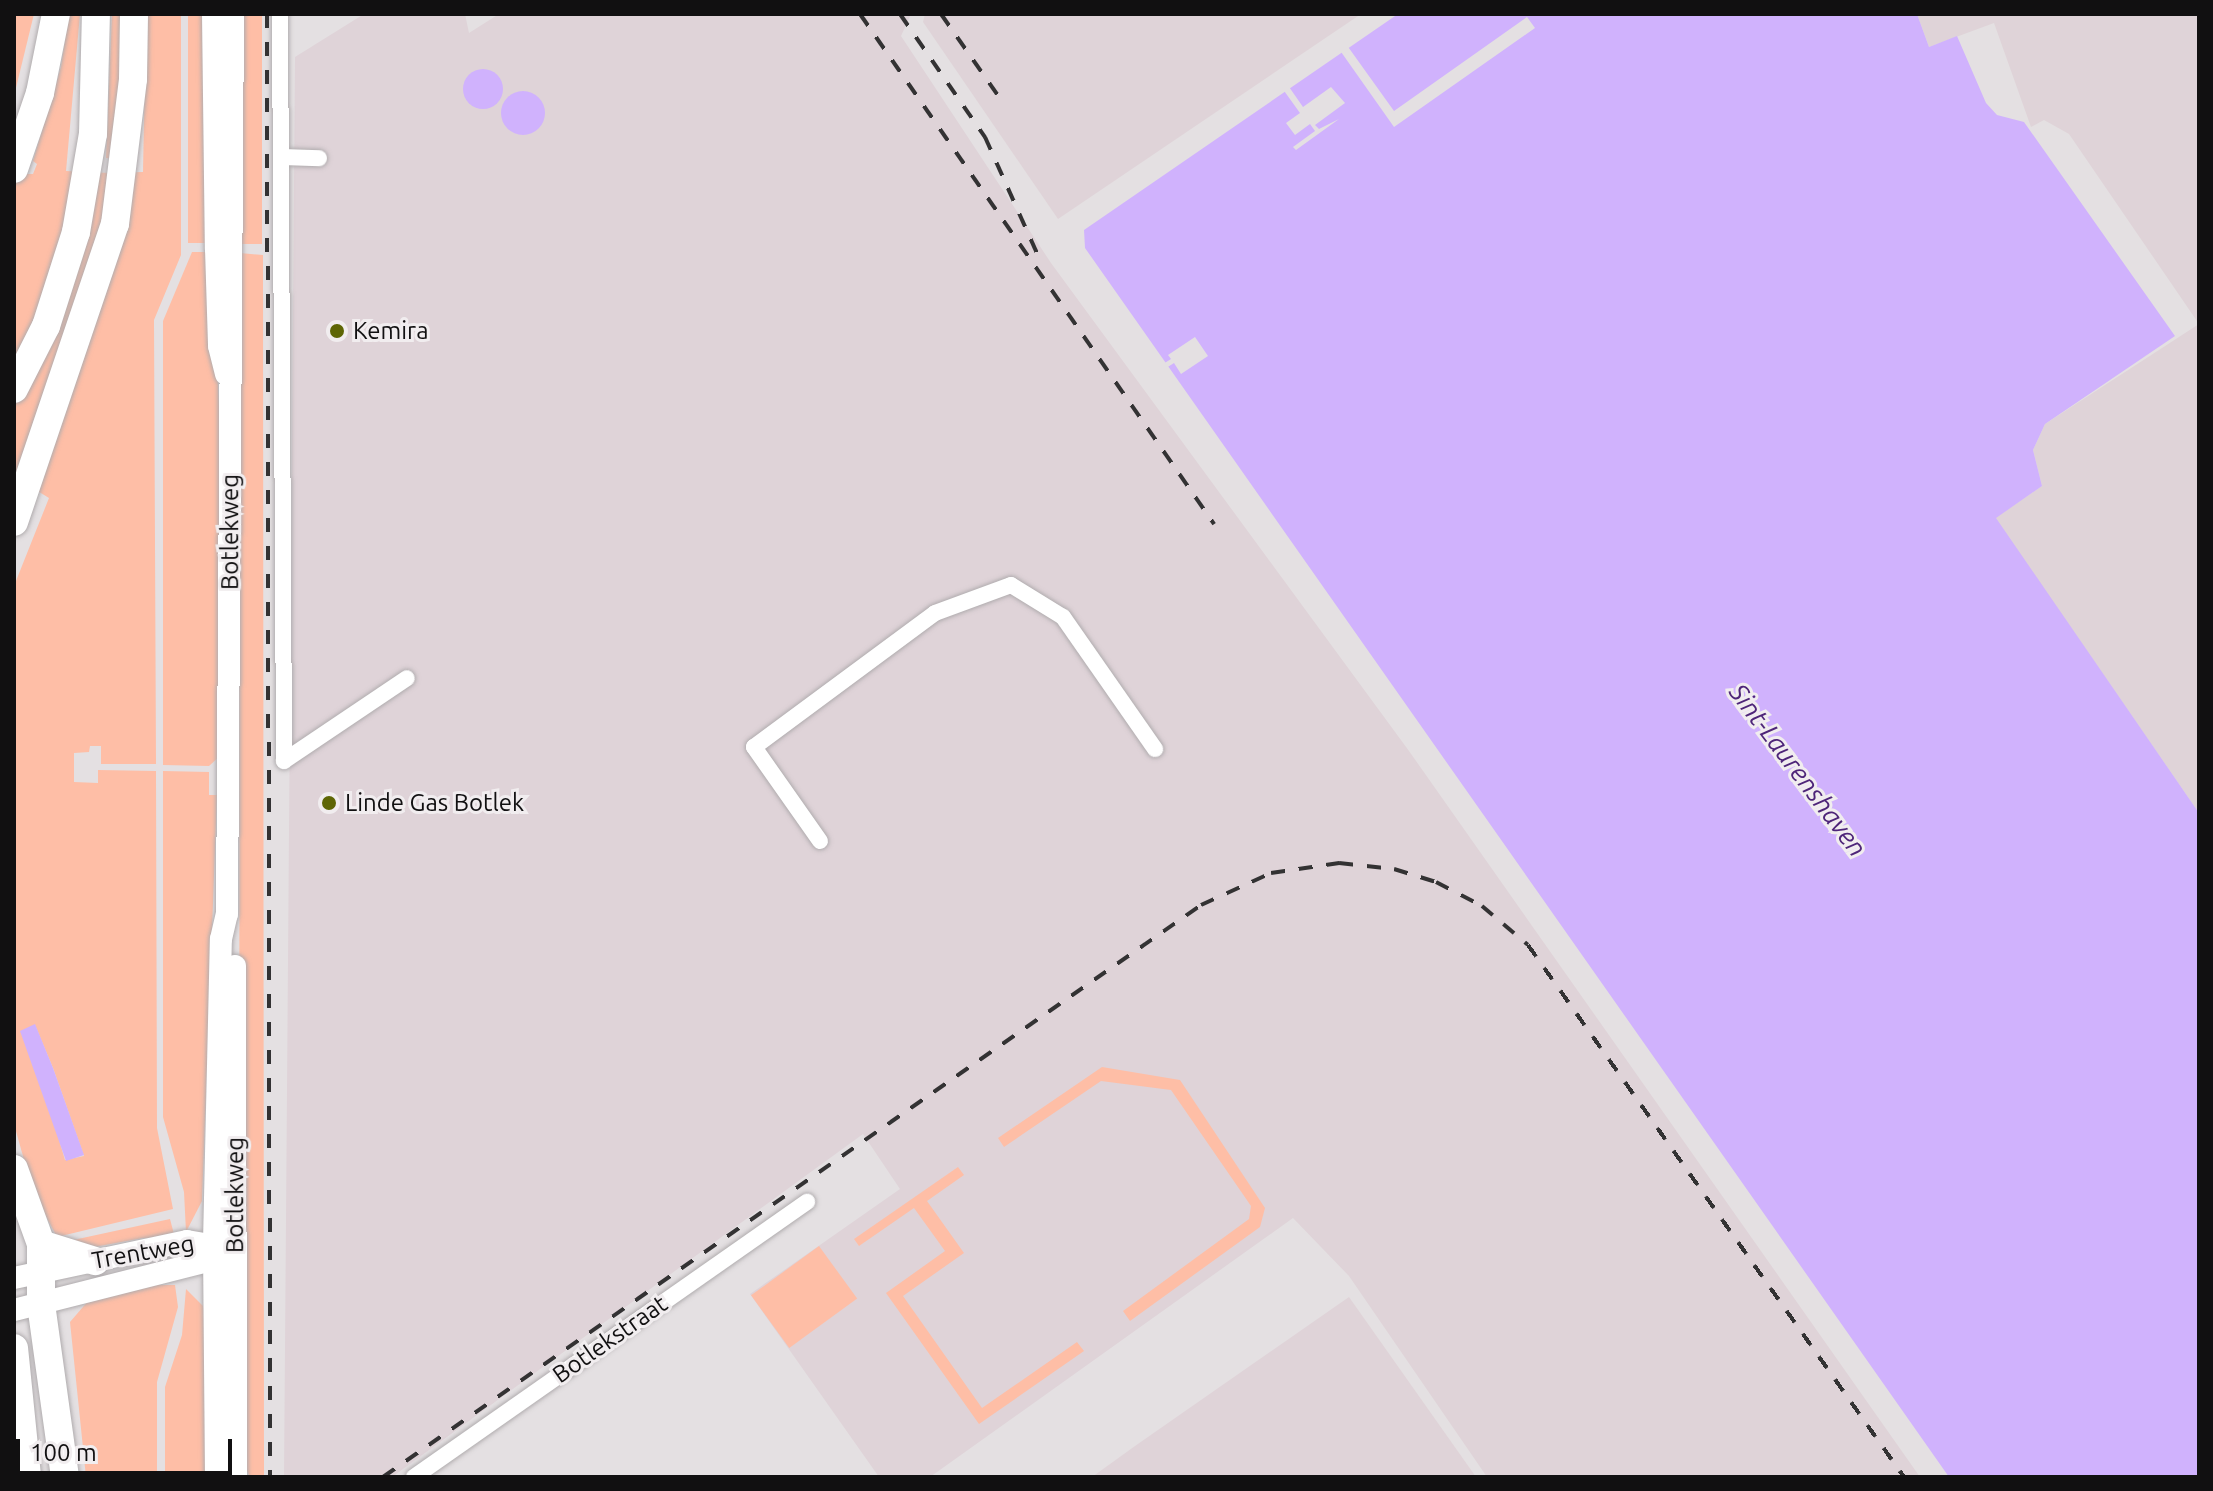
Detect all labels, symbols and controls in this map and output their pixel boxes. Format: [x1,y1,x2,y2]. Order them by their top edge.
place label: Kemira [353,317,429,345]
marker: Kemira [328,322,346,340]
street label: Botlekweg [216,474,244,590]
water label: Sint-Laurenshaven [1723,677,1873,863]
place label: Linde Gas Botlek [345,789,524,817]
marker: Linde Gas Botlek [320,794,338,812]
street label: Botlekweg [221,1137,249,1253]
street label: Trentweg [89,1229,197,1275]
street label: Botlekstraat [547,1289,673,1389]
scale bar [20,1423,236,1473]
text: 100 m [30,1439,97,1466]

